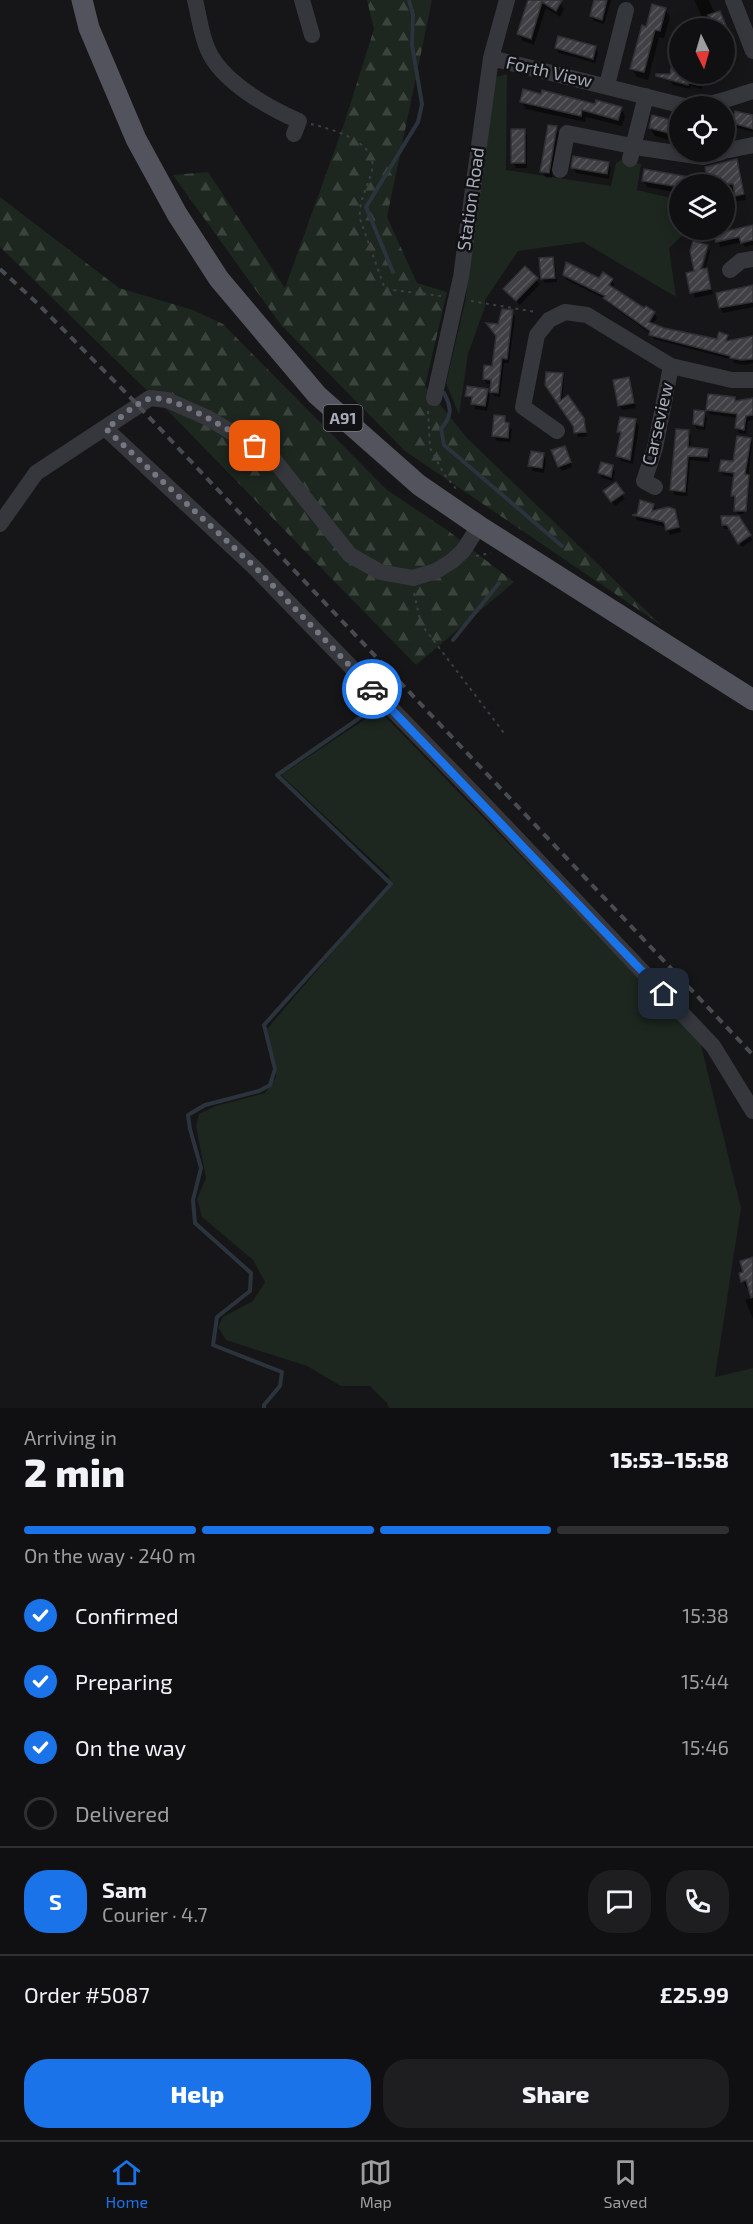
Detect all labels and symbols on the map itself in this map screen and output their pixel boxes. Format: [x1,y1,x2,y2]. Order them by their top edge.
north arrow [669,18,735,84]
street label: Forth View [504,50,595,92]
street label: Station Road [452,146,488,252]
street label: Carseview [637,380,677,467]
road number: A91 [324,405,362,431]
pin [229,420,280,471]
courier [342,659,402,719]
pin [638,968,689,1019]

